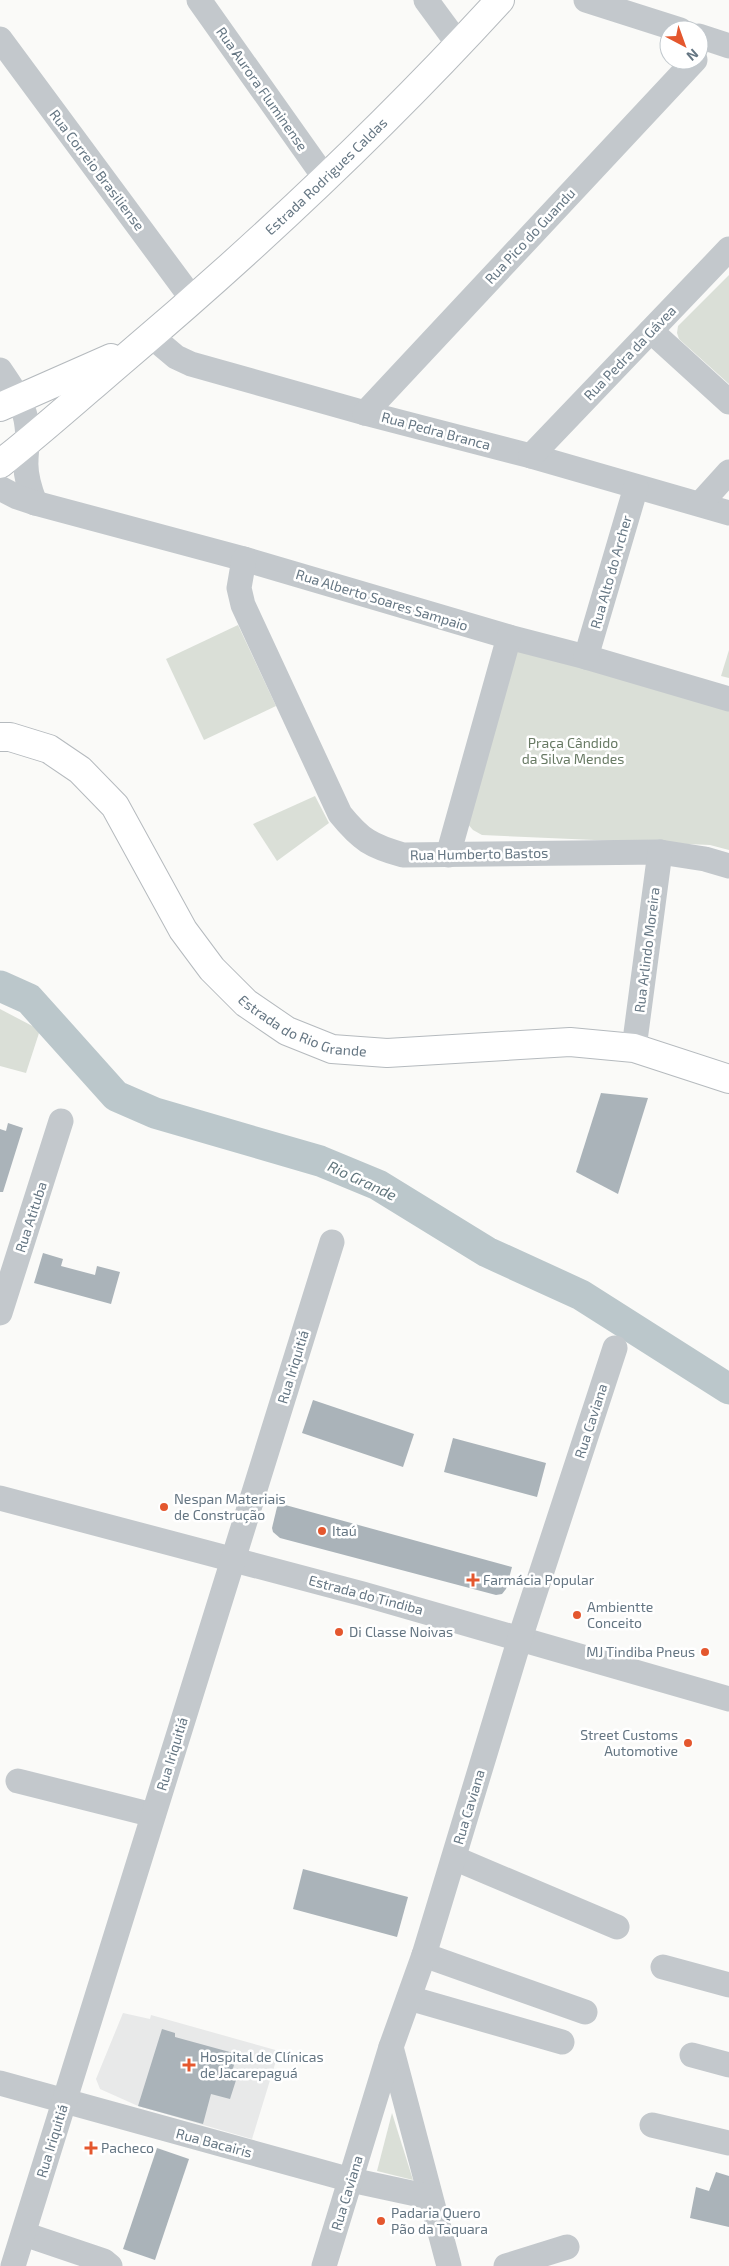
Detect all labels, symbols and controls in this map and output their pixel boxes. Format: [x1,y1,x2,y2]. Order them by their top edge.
north arrow [659,20,709,70]
street label: Rua Aurora Fluminense [213,23,312,154]
text: N [683,45,702,65]
street label: Rua Correio Brasiliense [46,106,148,234]
street label: Estrada Rodrigues Caldas [261,114,390,238]
street label: Rua Pico do Guandu [481,184,578,287]
street label: Rua Pedra da Gávea [580,302,679,404]
street label: Rua Pedra Branca [380,408,493,453]
street label: Rua Alto do Archer [586,513,635,631]
street label: Rua Alberto Soares Sampaio [294,565,470,634]
park label: Praça Cândido da Silva Mendes [522,734,624,767]
street label: Rua Humberto Bastos [410,844,548,863]
street label: Rua Arlindo Moreira [630,886,663,1014]
street label: Estrada do Rio Grande [235,991,367,1059]
water label: Rio Grande [325,1156,400,1204]
street label: Rua Atituba [11,1179,50,1254]
street label: Rua Iriquitiá [273,1328,312,1406]
street label: Rua Caviana [570,1381,611,1460]
place label: Nespan Materiais de Construção [174,1490,286,1524]
marker: Nespan Materiais de Construção [158,1501,170,1513]
place label: Itaú [332,1522,357,1539]
marker: Itaú [316,1525,328,1537]
street label: Estrada do Tindiba [307,1571,425,1618]
place label: Farmácia Popular [483,1571,595,1588]
marker: Farmácia Popular [467,1574,479,1586]
place label: Ambientte Conceito [587,1598,653,1631]
marker: Ambientte Conceito [571,1609,583,1621]
place label: Di Classe Noivas [349,1623,453,1640]
marker: Di Classe Noivas [333,1626,345,1638]
place label: MJ Tindiba Pneus [586,1643,695,1660]
marker: MJ Tindiba Pneus [699,1646,711,1658]
street label: Rua Iriquitiá [152,1715,191,1793]
place label: Street Customs Automotive [580,1726,678,1759]
marker: Street Customs Automotive [682,1737,694,1749]
street label: Rua Caviana [449,1767,488,1846]
place label: Hospital de Clínicas de Jacarepaguá [200,2048,324,2081]
marker: Hospital de Clínicas de Jacarepaguá [182,2058,196,2072]
street label: Rua Iriquitiá [32,2102,71,2180]
street label: Rua Bacairis [174,2124,254,2161]
place label: Pacheco [101,2139,154,2156]
marker: Pacheco [85,2142,97,2154]
street label: Rua Caviana [327,2153,366,2232]
place label: Padaria Quero Pão da Taquara [391,2204,488,2237]
marker: Padaria Quero Pão da Taquara [375,2215,387,2227]

